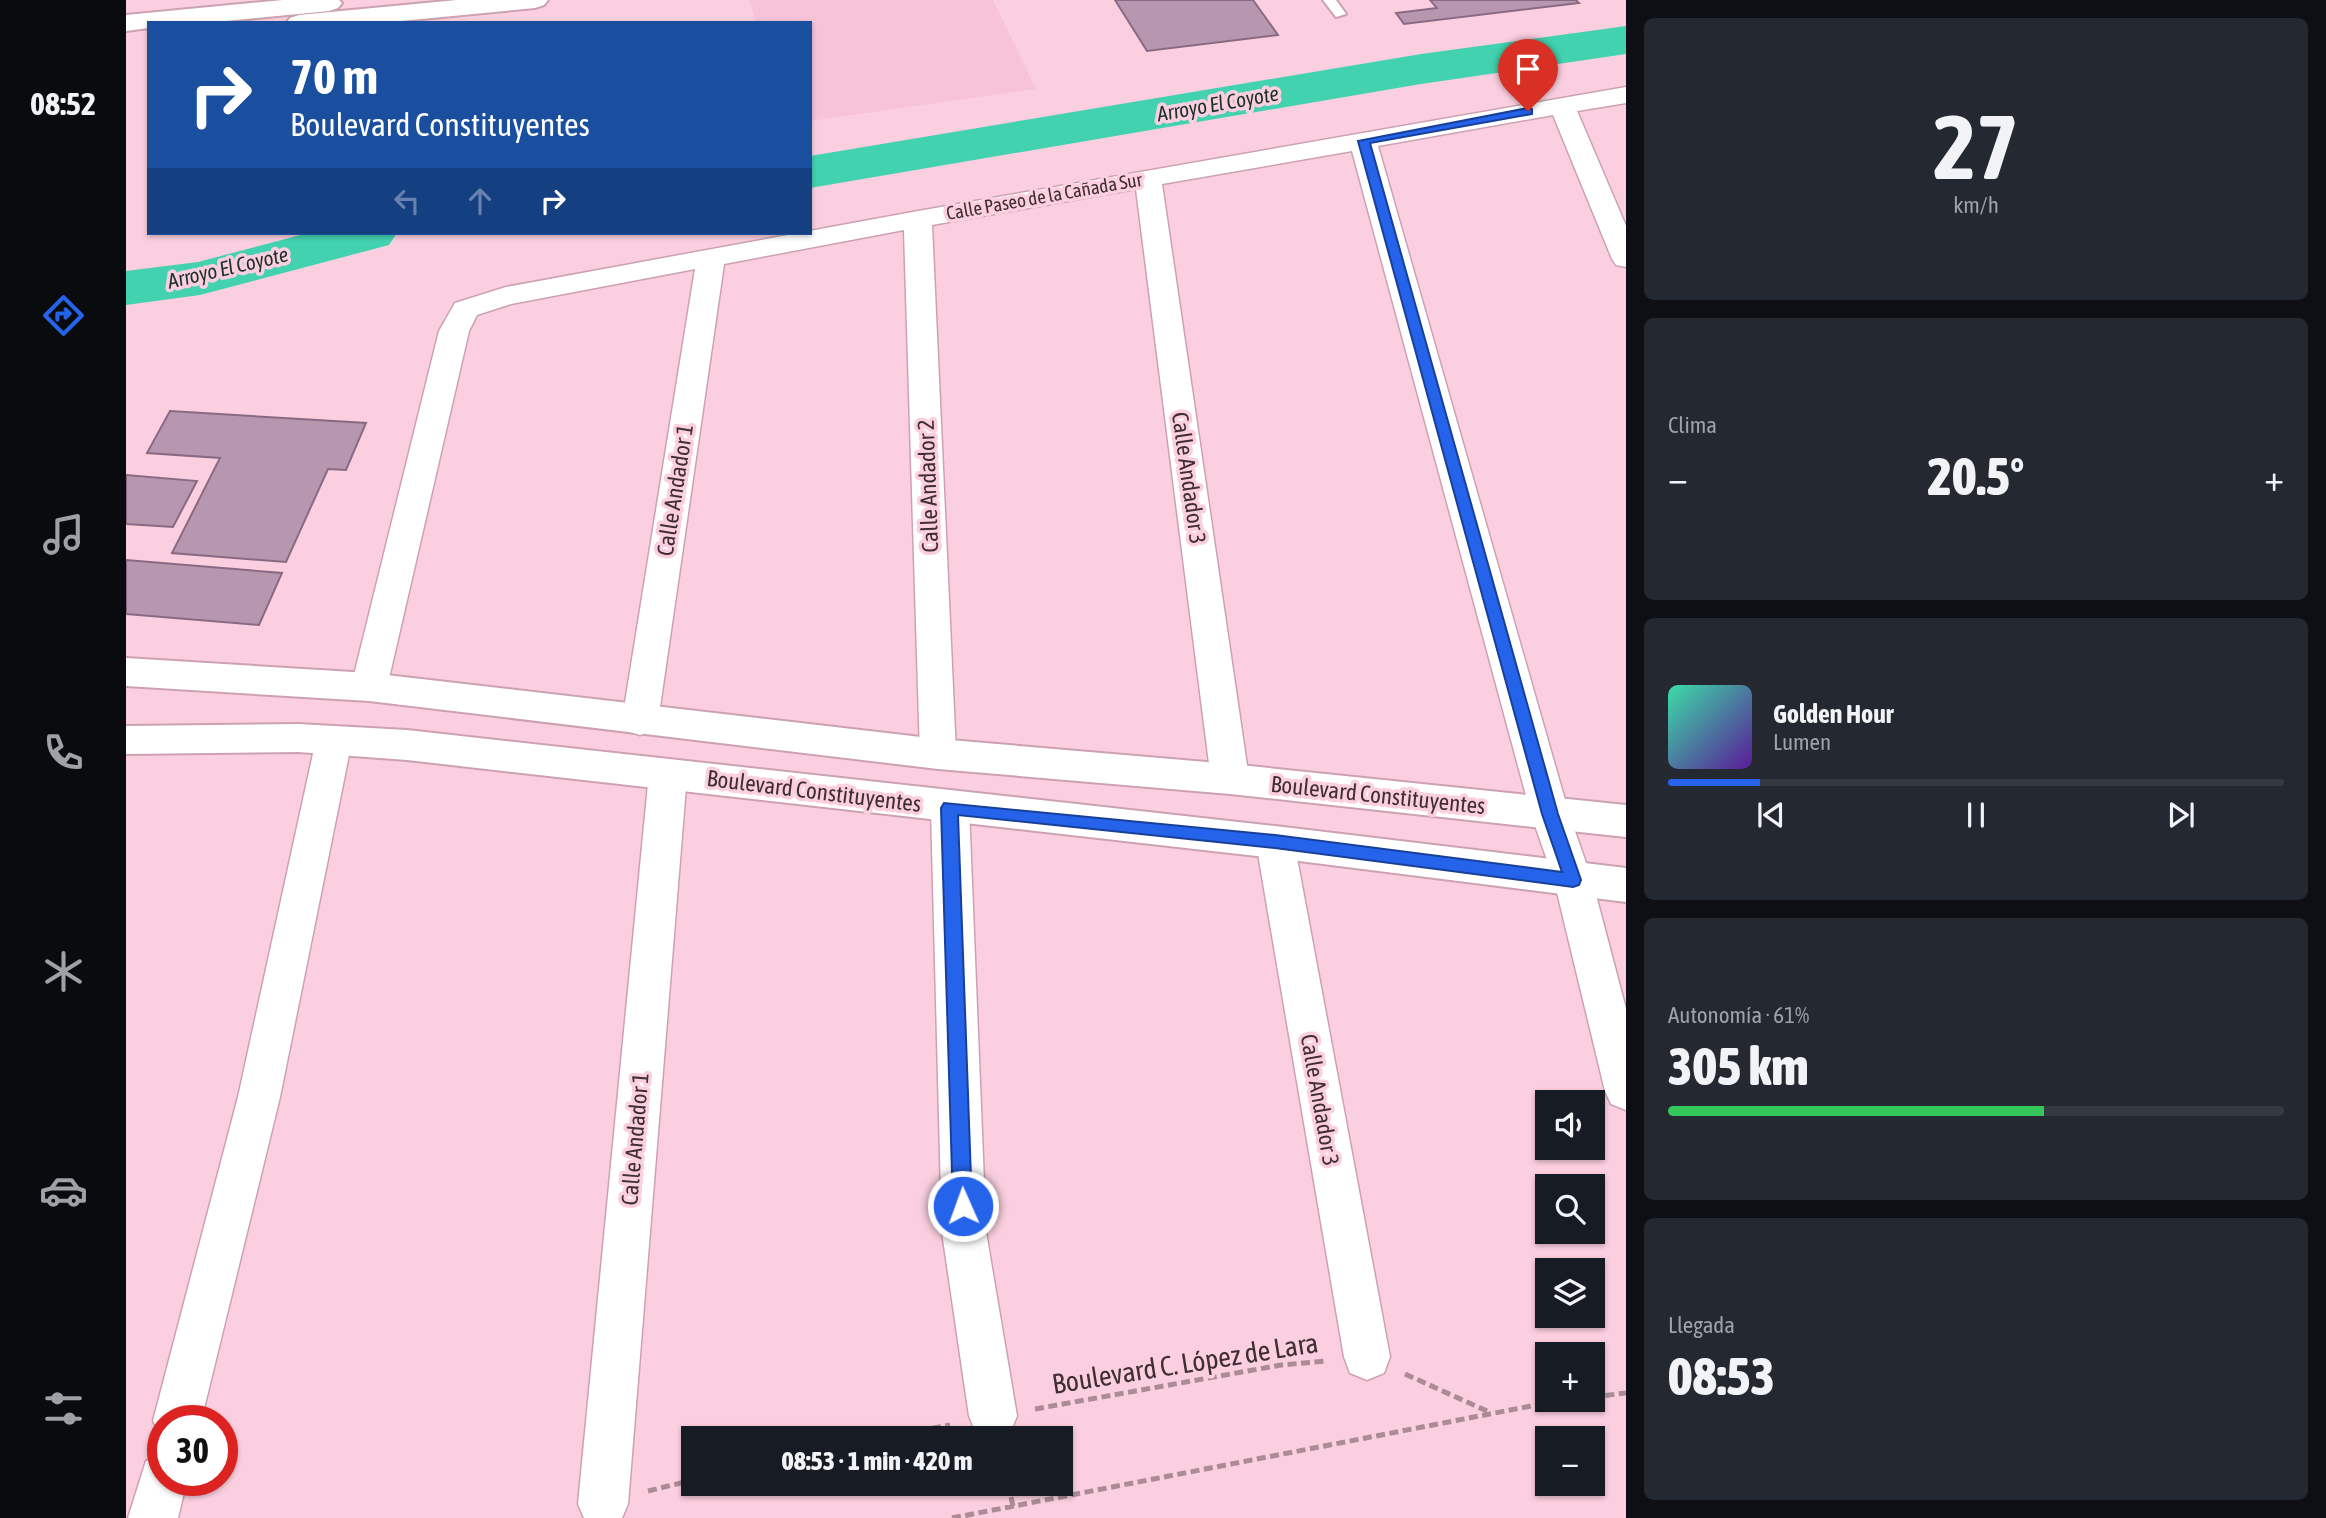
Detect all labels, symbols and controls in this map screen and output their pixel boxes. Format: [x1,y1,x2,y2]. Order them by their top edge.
pin [1498,39,1558,111]
text: 70 m [290,48,378,104]
icon: right [175,49,266,140]
icon: arrive [1509,50,1547,88]
water label: Arroyo El Coyote [1154,81,1281,126]
text: 08:52 [30,85,96,122]
text: 27 [1933,94,2019,198]
text: Boulevard Constituyentes [290,106,590,143]
street label: Calle Paseo de la Cañada Sur [944,168,1144,224]
icon: left [388,182,426,220]
icon: ahead [461,182,499,220]
icon: right [534,182,572,220]
text: km/h [1953,192,1999,218]
water label: Arroyo El Coyote [164,241,290,293]
icon: directions [39,291,88,340]
street label: Calle Andador 3 [1167,410,1211,546]
text: Clima [1668,412,1717,438]
street label: Calle Andador 2 [913,419,943,553]
street label: Calle Andador 1 [652,422,698,558]
text: 20.5° [1928,446,2024,506]
text: − [1668,456,1688,499]
text: + [2264,456,2284,499]
icon: music [39,510,88,559]
text: Golden Hour [1773,699,1893,729]
icon: phone [39,728,88,777]
text: Lumen [1773,729,1831,755]
street label: Boulevard Constituyentes [705,765,923,817]
street label: Boulevard Constituyentes [1269,771,1487,819]
icon: previous [1752,796,1790,834]
icon: pause [1957,796,1995,834]
icon: next [2162,796,2200,834]
icon: climate [39,947,88,996]
text: Autonomía · 61% [1668,1002,1809,1028]
street label: Calle Andador 3 [1296,1032,1344,1168]
text: 305 km [1668,1036,1809,1096]
street label: Calle Andador 1 [616,1072,654,1206]
map controls [1535,1090,1605,1496]
button: sound [1535,1090,1605,1160]
icon: car [39,1166,88,1215]
position arrow [926,1169,1000,1243]
button: search [1535,1174,1605,1244]
button: layers [1535,1258,1605,1328]
text: Llegada [1668,1312,1735,1338]
street label: Boulevard C. López de Lara [1050,1326,1320,1400]
button: + [1535,1342,1605,1412]
text: 08:53 [1668,1346,1775,1406]
icon: filters [39,1384,88,1433]
speed limit sign: 30 [147,1405,238,1496]
button: − [1535,1426,1605,1496]
text: 08:53 · 1 min · 420 m [782,1446,972,1476]

